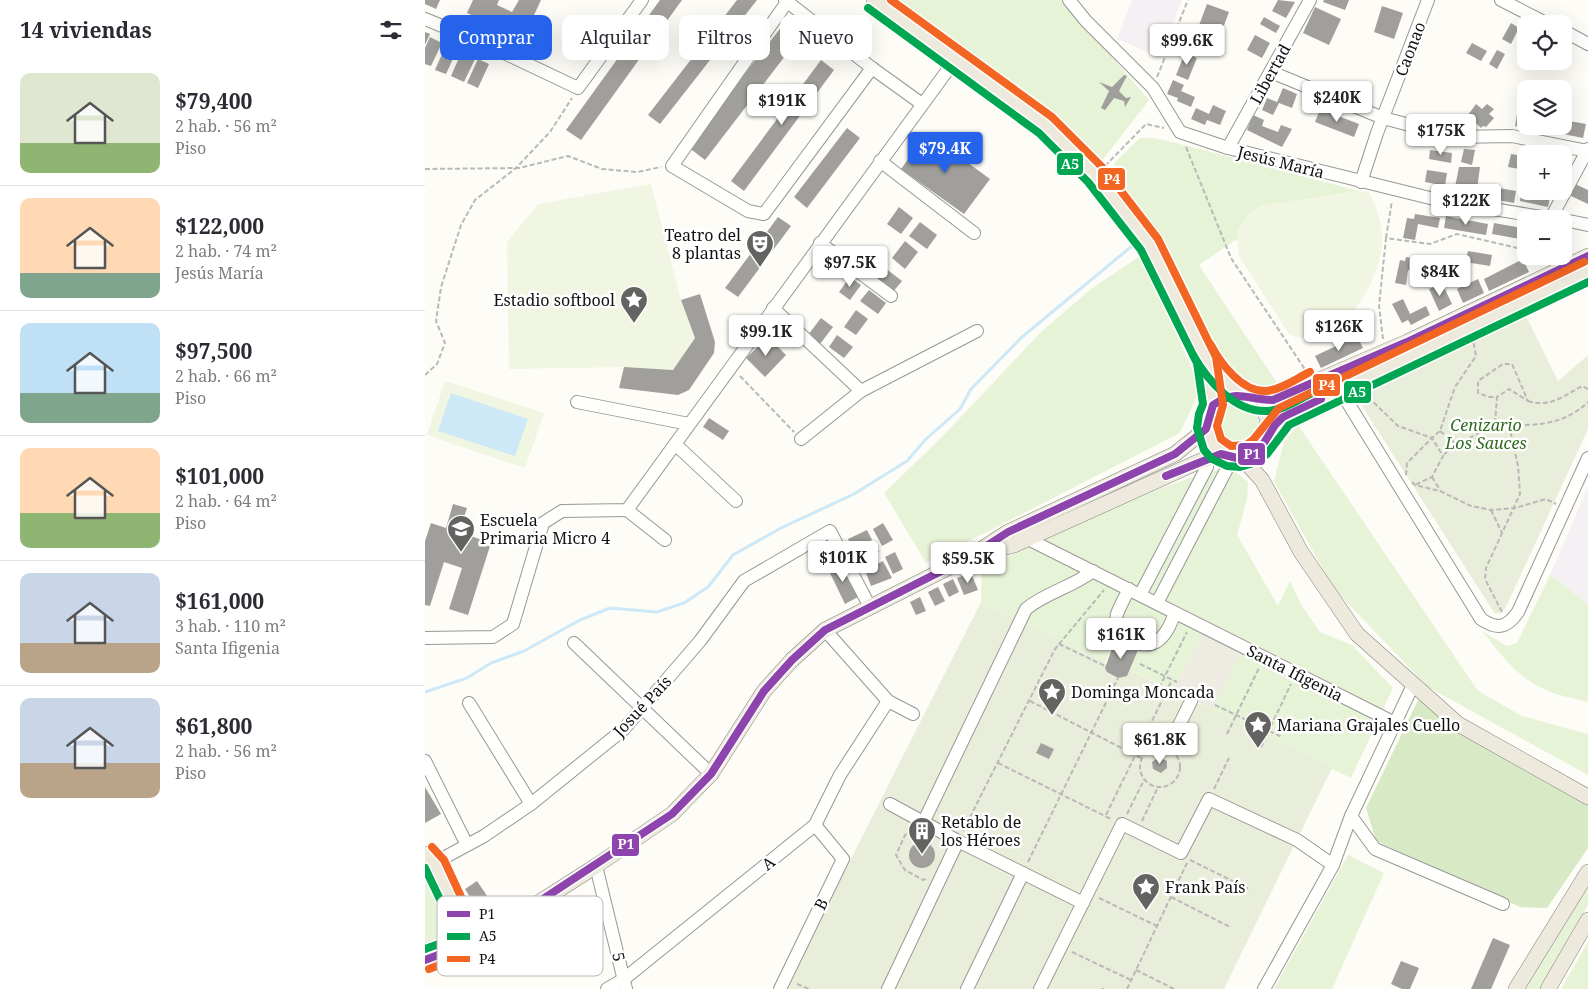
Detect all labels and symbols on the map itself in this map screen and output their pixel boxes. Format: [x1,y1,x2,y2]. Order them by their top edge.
street label: Caonao [1390,19,1430,79]
pin: $99.6K [1146,23,1228,66]
street label: Libertad [1245,40,1296,108]
pin: $240K [1302,80,1372,123]
pin: $191K [747,84,817,126]
pin: $175K [1406,114,1476,156]
pin: $79.4K [904,132,986,174]
street label: Jesús María [1234,140,1327,183]
line badge: A5 [1056,152,1084,176]
text: A5 [1061,154,1079,173]
line badge: P4 [1097,167,1126,191]
text: P4 [1104,169,1121,188]
pin: $122K [1431,184,1501,226]
place label: Teatro del 8 plantas [665,224,741,264]
theatre icon: Teatro del 8 plantas [745,229,775,268]
pin: $97.5K [809,246,891,288]
pin: $84K [1410,254,1470,297]
place icon: Estadio softbool [619,285,649,324]
place label: Estadio softbool [494,289,615,311]
pin: $126K [1304,310,1374,352]
pin: $99.1K [725,314,807,357]
line badge: P4 [1312,373,1341,397]
text: P4 [1319,375,1336,394]
line badge: A5 [1343,380,1372,404]
text: A5 [1348,382,1366,401]
park label: Cenizario Los Sauces [1444,414,1527,454]
line badge: P1 [1237,442,1266,466]
text: P1 [1244,444,1261,463]
place label: Escuela Primaria Micro 4 [480,509,610,549]
school or university icon: Escuela Primaria Micro 4 [446,514,476,553]
pin: $101K [808,540,878,583]
pin: $59.5K [927,542,1009,584]
pin: $161K [1086,618,1156,660]
street label: Santa Ifigenia [1243,639,1347,707]
street label: Josué País [607,671,676,742]
place icon: Dominga Moncada [1037,677,1067,716]
place label: Dominga Moncada [1071,681,1214,703]
place icon: Mariana Grajales Cuello [1243,710,1273,749]
place label: Mariana Grajales Cuello [1277,714,1460,736]
pin: $61.8K [1119,722,1201,765]
place label: Retablo de los Héroes [941,811,1021,851]
building icon: Retablo de los Héroes [907,816,937,855]
line badge: P1 [611,833,640,857]
text: P1 [618,834,635,853]
street label: A [757,850,780,875]
place icon: Frank País [1131,872,1161,911]
place label: Frank País [1165,876,1246,898]
street label: B [809,894,833,914]
legend [437,896,603,976]
text: P1 [479,904,495,923]
text: A5 [479,926,497,945]
text: P4 [479,949,495,968]
street label: 5 [607,950,631,964]

